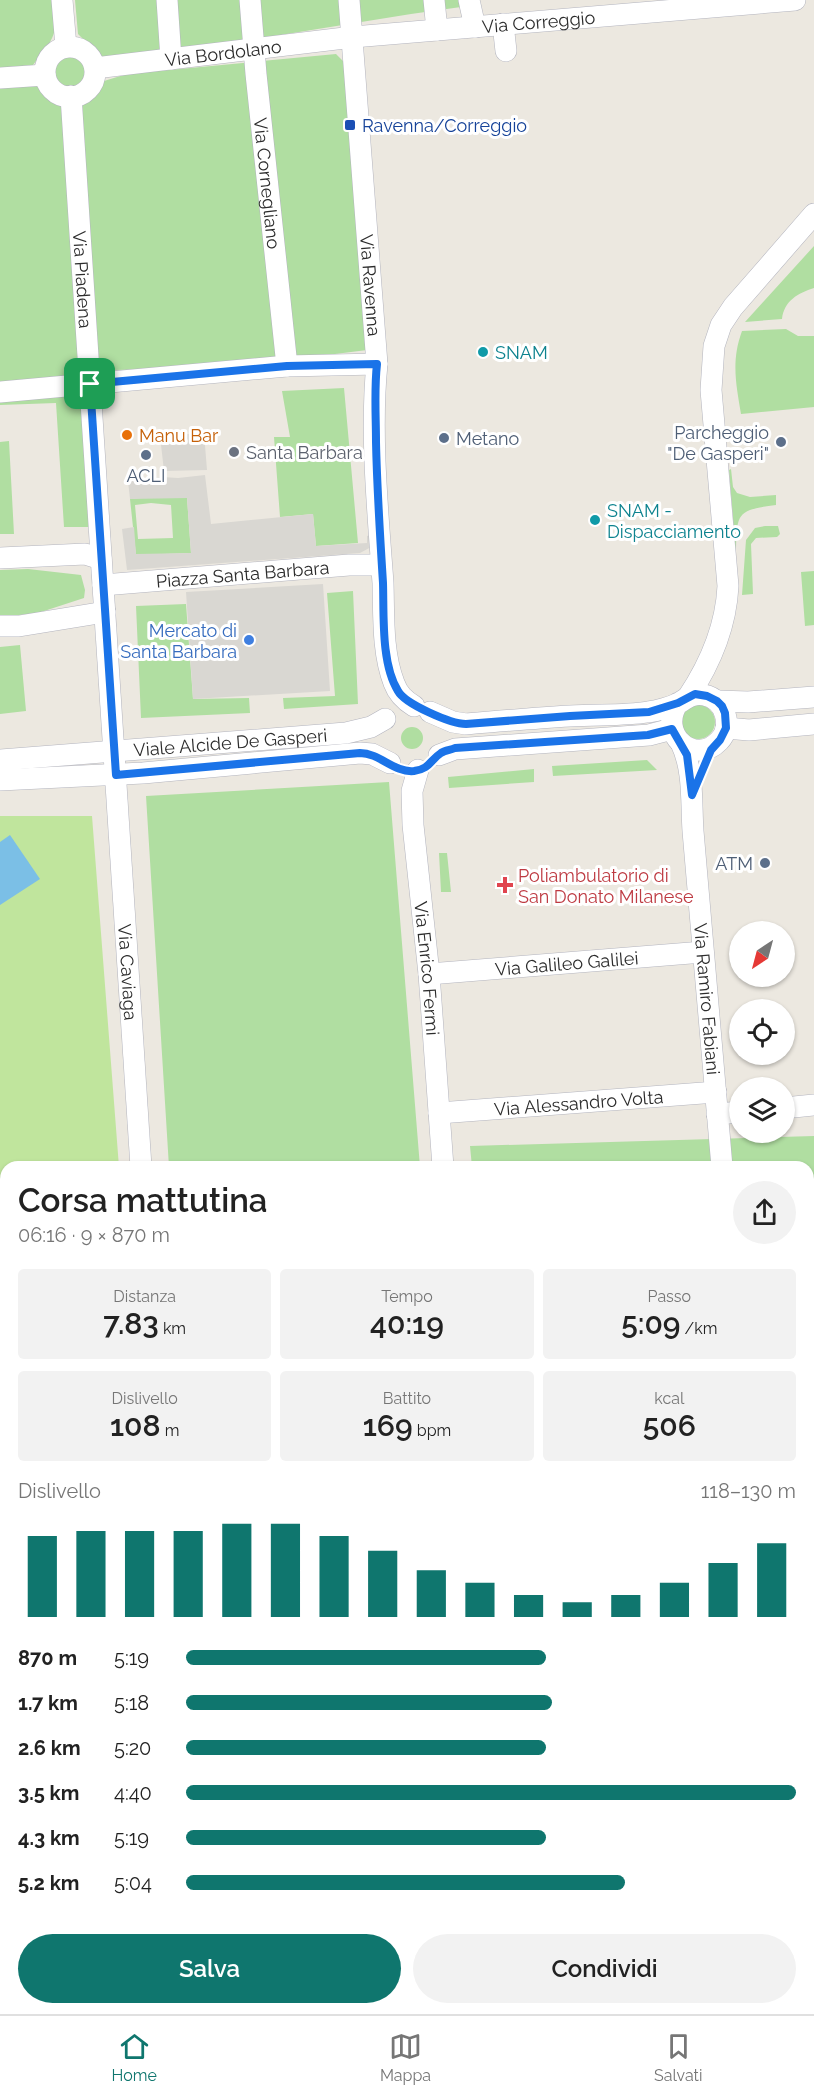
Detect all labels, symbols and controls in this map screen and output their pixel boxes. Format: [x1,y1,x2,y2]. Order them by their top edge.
street label: Via Correggio [481,6,596,37]
street label: Via Bordolano [164,35,283,70]
place label: Ravenna/Correggio [362,115,527,136]
street label: Via Cornegliano [250,116,285,250]
marker: Ravenna/Correggio [343,118,357,132]
street label: Via Piadena [69,230,97,329]
street label: Via Ravenna [357,233,385,337]
place label: SNAM [495,342,548,363]
marker: SNAM [476,345,490,359]
pin [64,358,115,409]
icon: arrive [73,367,106,400]
place label: Parcheggio "De Gasperi" [667,422,769,464]
place label: Manu Bar [139,425,219,446]
marker: Manu Bar [120,428,134,442]
place label: Metano [456,428,519,449]
marker: Metano [437,431,451,445]
marker: Parcheggio "De Gasperi" [774,435,788,449]
place label: Santa Barbara [246,442,363,463]
marker: Santa Barbara [227,445,241,459]
marker: ACLI [139,448,153,462]
place label: ACLI [126,465,166,486]
place label: SNAM - Dispacciamento [607,500,741,542]
marker: SNAM - Dispacciamento [588,513,602,527]
street label: Piazza Santa Barbara [155,556,330,591]
place label: Mercato di Santa Barbara [120,620,237,662]
marker: Mercato di Santa Barbara [242,633,256,647]
street label: Viale Alcide De Gasperi [133,724,328,760]
place label: ATM [715,853,753,874]
marker: ATM [758,856,772,870]
place label: Poliambulatorio di San Donato Milanese [518,865,694,907]
marker: Poliambulatorio di San Donato Milanese [496,876,514,894]
street label: Via Enrico Fermi [411,900,444,1036]
north arrow [729,921,795,987]
map controls [729,921,795,1143]
street label: Via Ramiro Fabiani [690,922,725,1076]
street label: Via Caviaga [115,923,142,1021]
street label: Via Galileo Galilei [494,947,639,979]
button: locate [729,999,795,1065]
button: layers [729,1077,795,1143]
street label: Via Alessandro Volta [493,1086,664,1119]
text: Corsa mattutina [18,1181,267,1220]
button: share [733,1181,796,1244]
text: 06:16 · 9 × 870 m [18,1223,170,1247]
text: Distanza [113,1287,176,1306]
text: Tempo [381,1287,433,1306]
text: Passo [648,1287,691,1306]
text: 7.83 [103,1306,159,1341]
text: 40:19 [370,1306,444,1341]
text: 5:09 [621,1306,681,1341]
text: km [159,1319,186,1338]
text: /km [681,1319,717,1338]
text: Dislivello [111,1389,178,1408]
text: Battito [383,1389,431,1408]
text: kcal [654,1389,684,1408]
text: 108 [110,1408,161,1443]
text: 169 [363,1408,413,1443]
text: 506 [643,1408,696,1443]
text: m [161,1421,179,1440]
text: bpm [413,1421,451,1440]
text: Dislivello [18,1479,101,1503]
text: 118–130 m [701,1479,796,1503]
text: 870 m [18,1646,77,1670]
text: 5:19 [114,1646,149,1670]
text: 1.7 km [18,1691,78,1715]
text: 5:18 [114,1691,149,1715]
text: 2.6 km [18,1736,81,1760]
text: 5:20 [114,1736,151,1760]
text: 3.5 km [18,1781,79,1805]
text: 4:40 [114,1781,152,1805]
text: 4.3 km [18,1826,80,1850]
text: 5:19 [114,1826,149,1850]
text: 5.2 km [18,1871,79,1895]
text: 5:04 [114,1871,152,1895]
button: Salva [18,1934,401,2003]
button: Condividi [413,1934,796,2003]
tab: Home [112,2030,157,2085]
tab: Mappa [380,2030,431,2085]
tab: Salvati [654,2030,702,2085]

